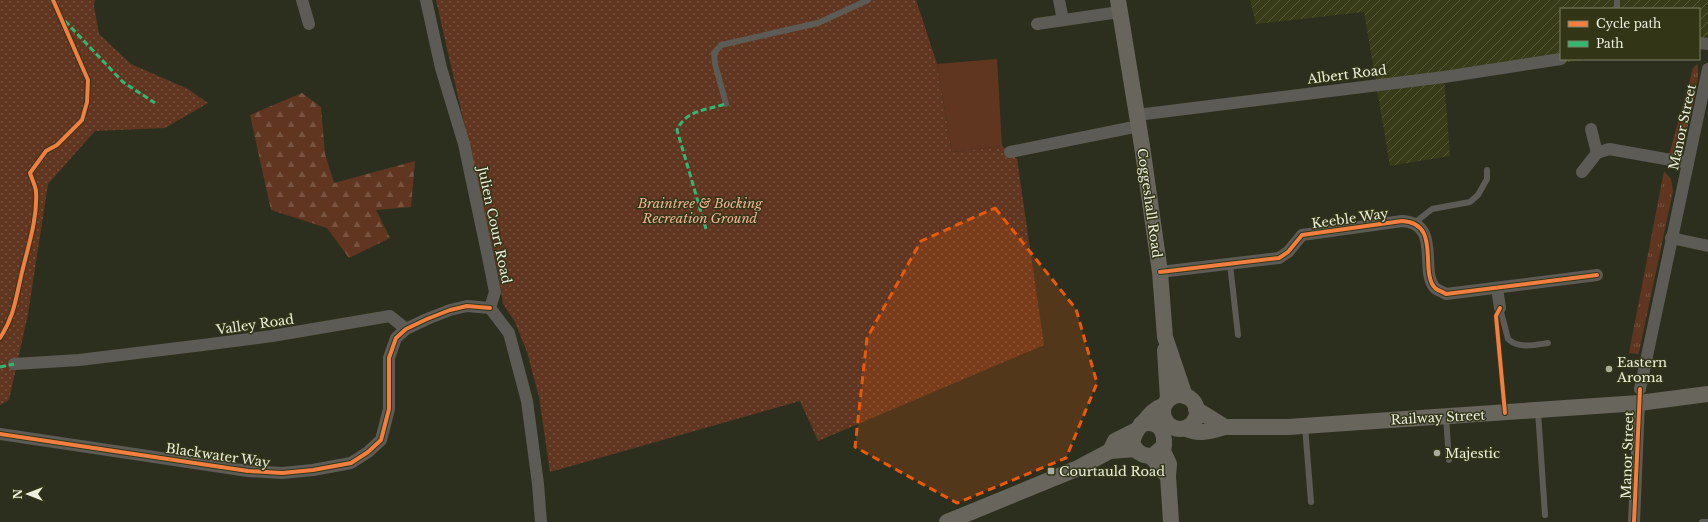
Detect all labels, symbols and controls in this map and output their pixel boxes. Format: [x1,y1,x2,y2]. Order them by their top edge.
legend [1560,8,1700,60]
text: Cycle path [1596,16,1661,31]
text: Path [1596,36,1624,51]
street label: Albert Road [1306,61,1388,88]
street label: Manor Street [1665,82,1700,172]
street label: Coggeshall Road [1133,147,1166,259]
street label: Julien Court Road [473,163,515,285]
park label: Braintree & Bocking Recreation Ground [637,195,763,227]
street label: Keeble Way [1311,205,1390,232]
street label: Valley Road [214,311,295,338]
place label: Eastern Aroma [1616,354,1667,386]
marker: Eastern Aroma [1604,364,1614,374]
street label: Railway Street [1390,407,1486,428]
street label: Manor Street [1617,411,1638,499]
street label: Blackwater Way [165,440,272,471]
place label: Majestic [1445,445,1500,462]
marker: Majestic [1432,448,1442,458]
place label: Courtauld Road [1059,463,1165,480]
marker: Courtauld Road [1046,466,1056,476]
north arrow [8,474,48,514]
text: N [11,488,25,499]

